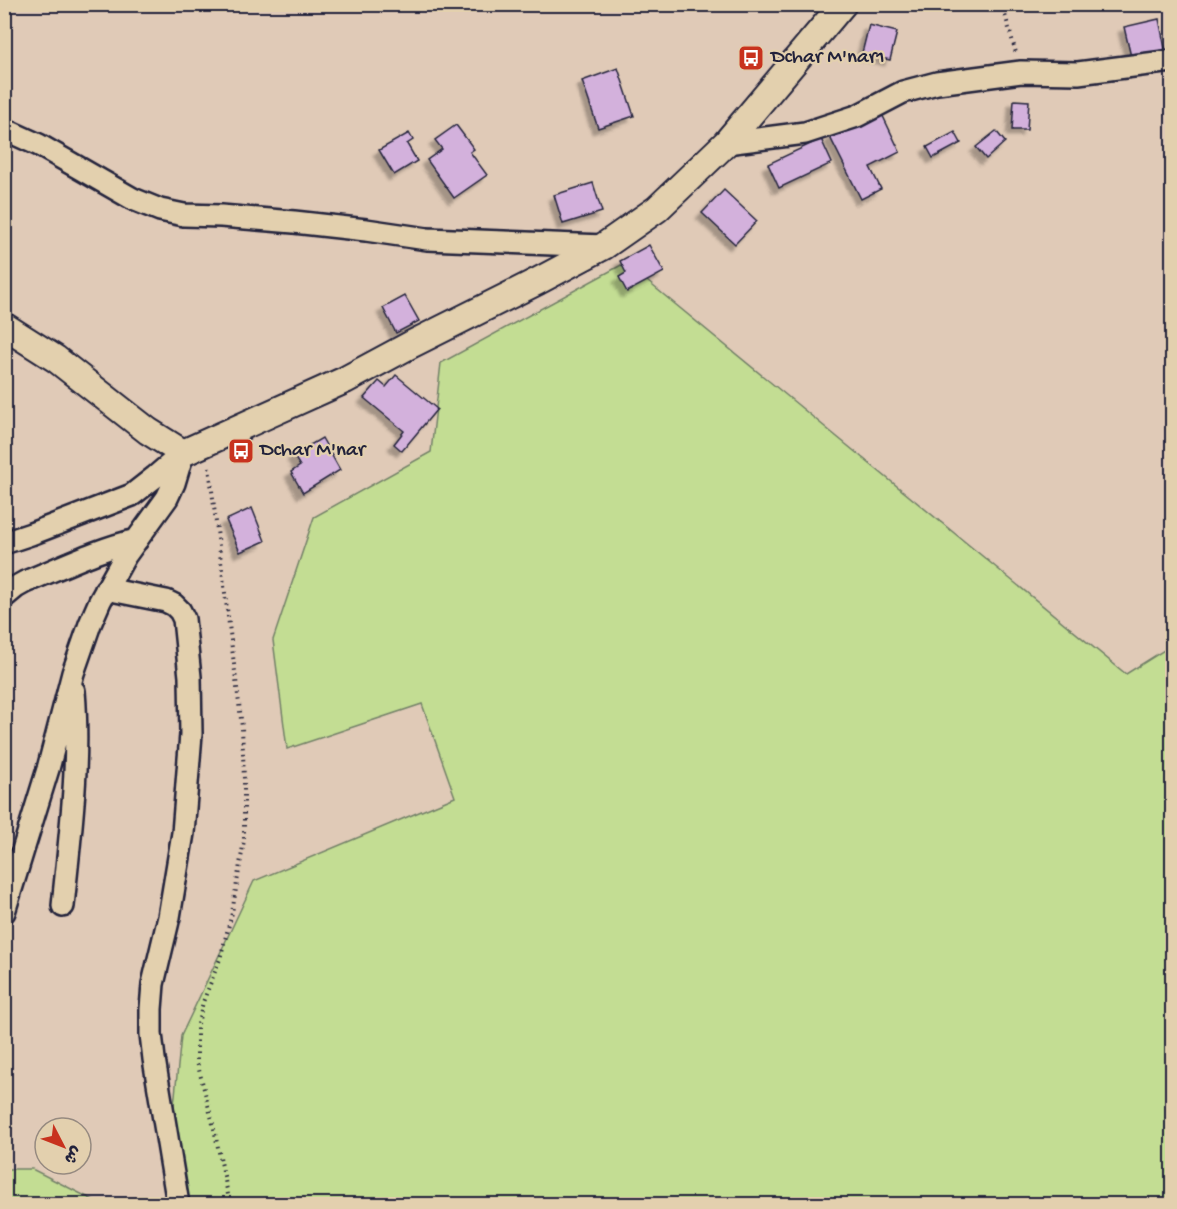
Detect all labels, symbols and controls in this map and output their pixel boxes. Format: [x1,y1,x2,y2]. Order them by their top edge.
bus stop icon: Dchar M'nar1 [736,43,766,73]
place label: Dchar M'nar1 [769,46,885,71]
bus stop icon: Dchar M'nar [226,436,256,466]
place label: Dchar M'nar [258,439,367,464]
north arrow [33,1116,93,1176]
text: ش [59,1141,84,1167]

